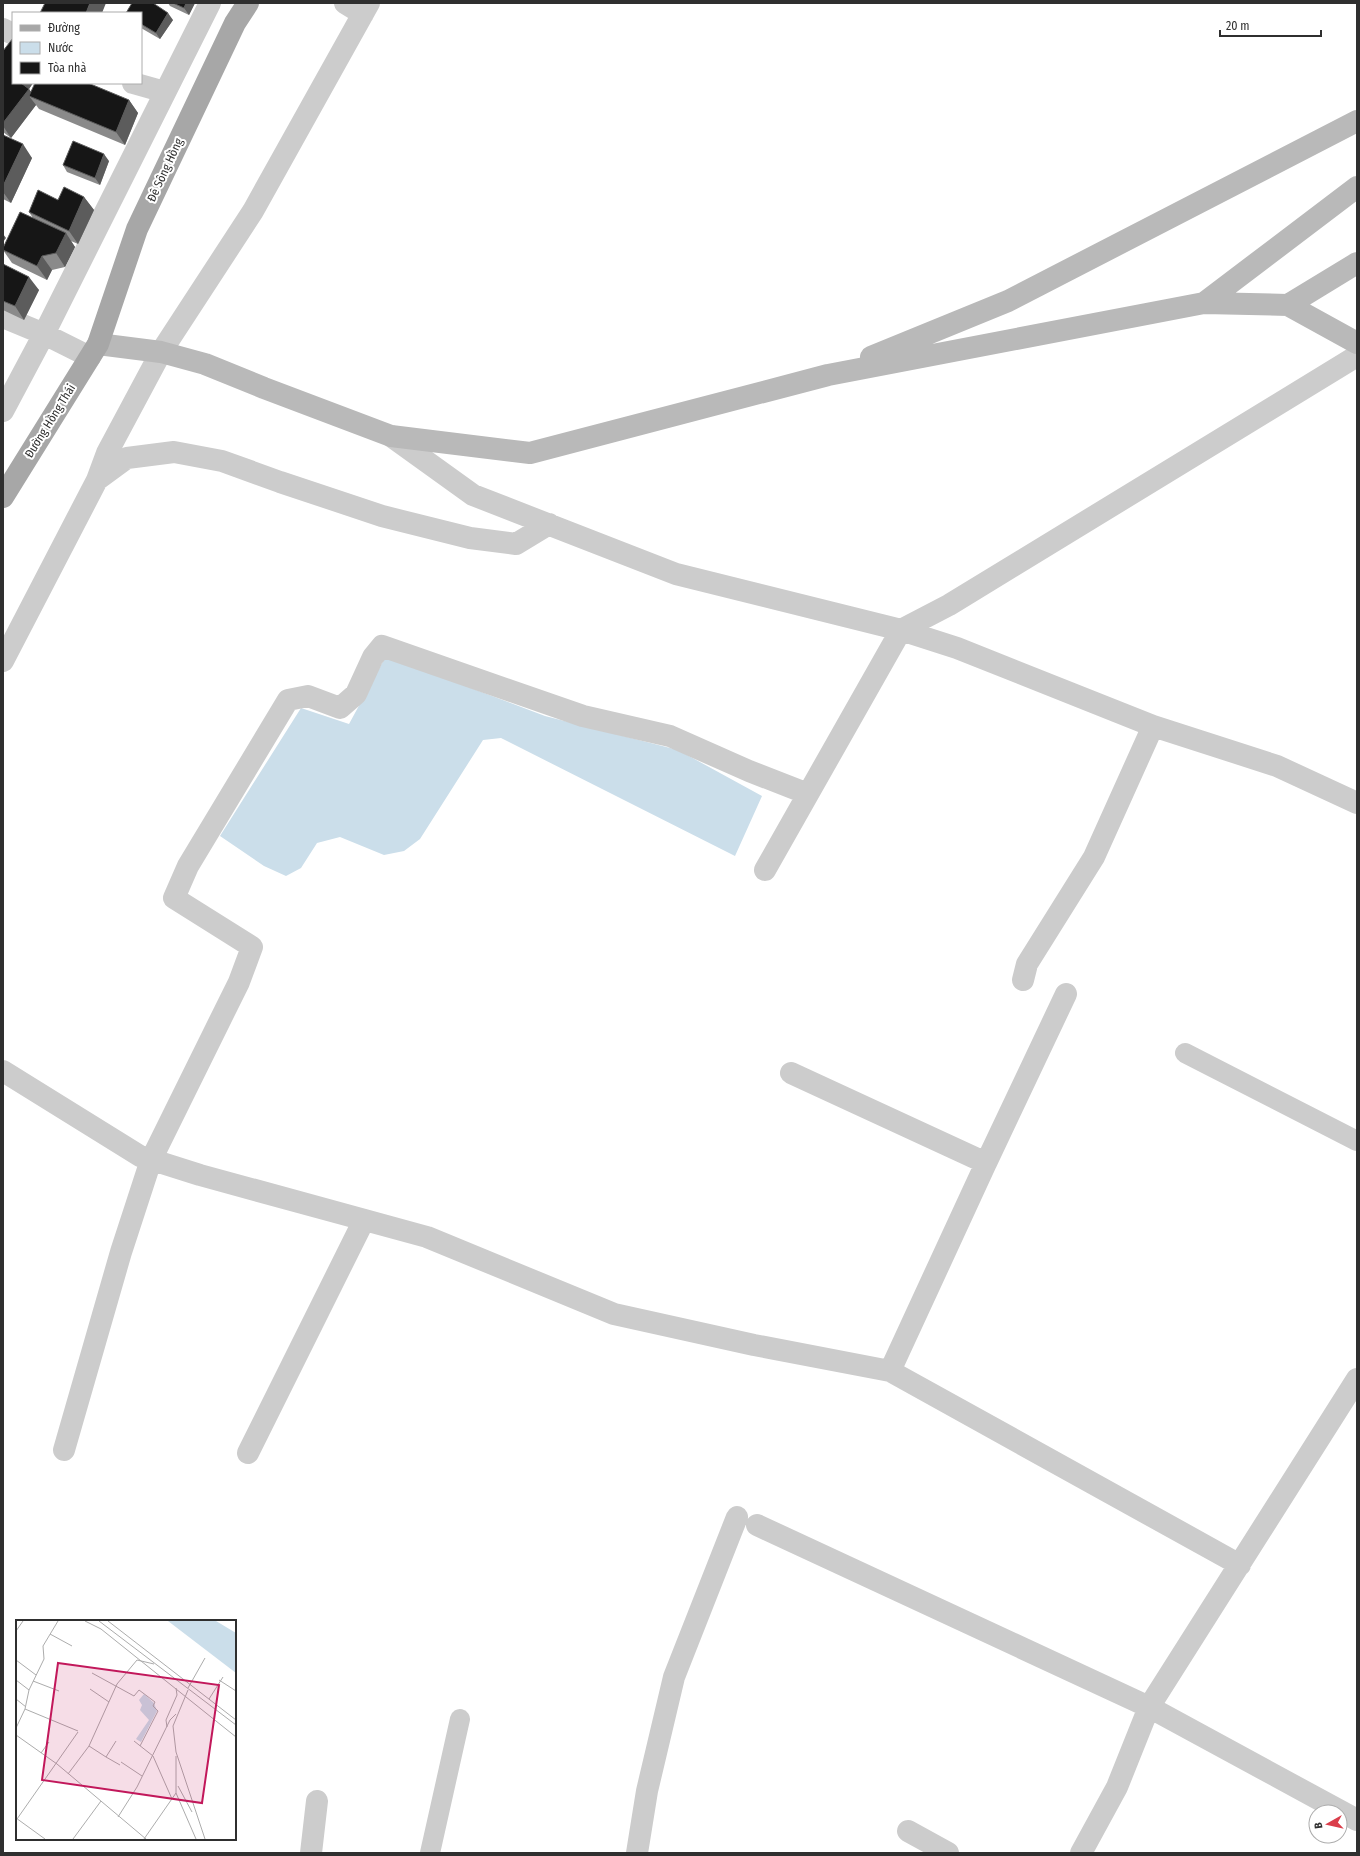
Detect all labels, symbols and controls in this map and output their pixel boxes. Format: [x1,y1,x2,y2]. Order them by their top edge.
legend [12,12,142,84]
scale bar [1220,12,1321,38]
text: 20 m [1226,19,1250,33]
text: Đường [48,21,80,35]
text: Nước [48,41,73,55]
text: Tòa nhà [48,61,86,75]
street label: Đê Sông Hồng [143,135,186,204]
street label: Đường Hồng Thái [21,381,78,460]
inset map [16,1620,236,1840]
north arrow [1308,1804,1348,1844]
text: B [1312,1821,1325,1829]

